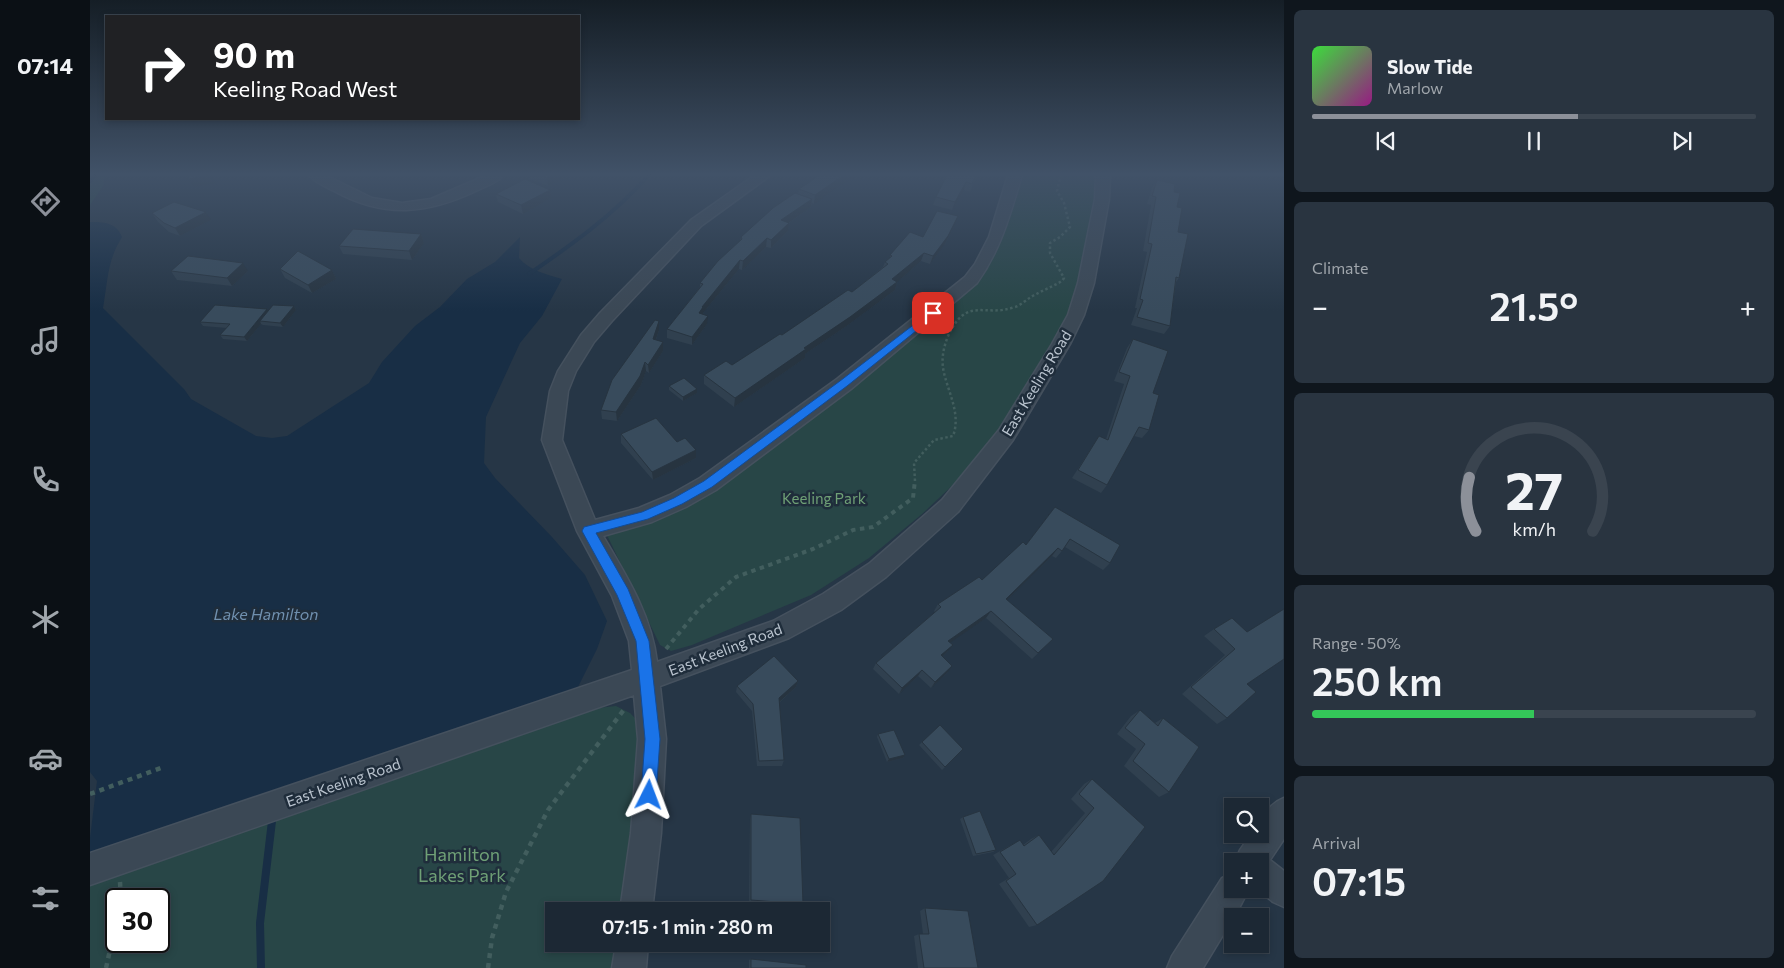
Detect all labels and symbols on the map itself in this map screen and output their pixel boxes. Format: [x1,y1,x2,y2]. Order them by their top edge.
pin [912,292,954,334]
street label: East Keeling Road [997,327,1075,439]
park label: Keeling Park [782,489,866,507]
water label: Lake Hamilton [213,604,319,623]
street label: East Keeling Road [666,619,784,679]
street label: East Keeling Road [283,754,403,810]
position arrow [622,768,674,820]
park label: Hamilton Lakes Park [418,843,506,886]
speed limit sign: 30 [105,888,170,953]

